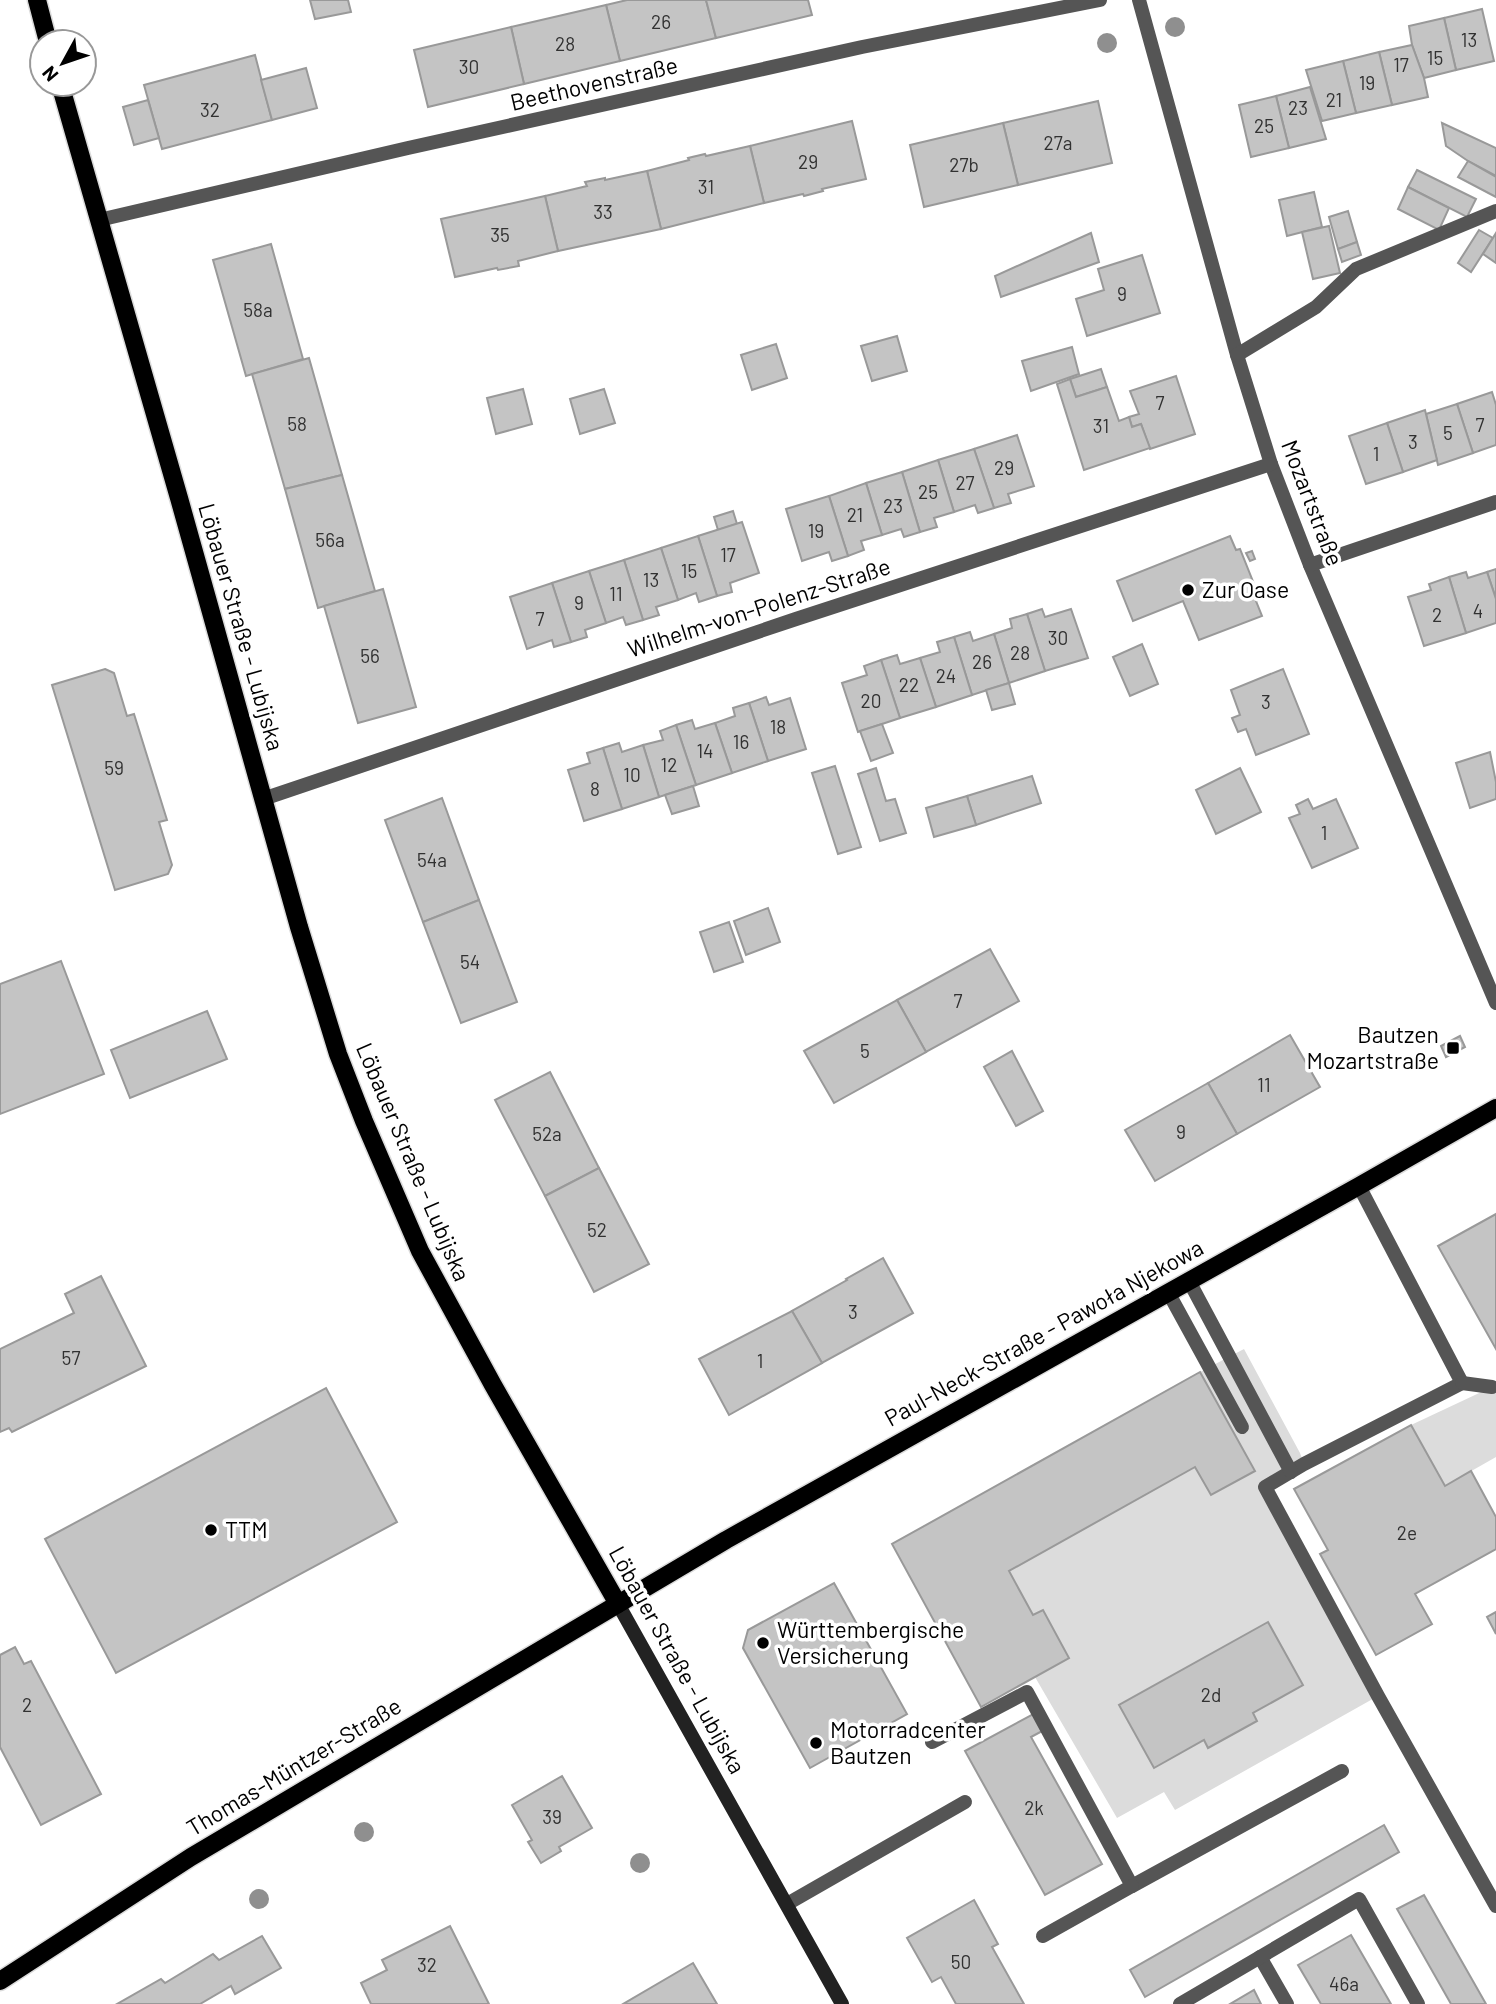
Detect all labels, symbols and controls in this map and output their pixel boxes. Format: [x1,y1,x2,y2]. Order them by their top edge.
house number: 26 [651,10,671,33]
north arrow [28,28,98,98]
house number: 13 [1461,28,1477,51]
house number: 28 [555,32,575,55]
house number: 15 [1427,46,1443,69]
street label: Beethovenstraße [507,50,680,116]
house number: 17 [1393,53,1409,76]
house number: 30 [459,55,479,78]
text: N [37,62,62,86]
house number: 19 [1359,71,1375,94]
house number: 21 [1326,88,1342,111]
house number: 23 [1288,96,1308,119]
house number: 32 [200,98,220,121]
house number: 25 [1254,114,1274,137]
house number: 27a [1044,131,1072,154]
house number: 29 [798,150,818,173]
house number: 27b [949,153,979,176]
house number: 31 [698,175,714,198]
house number: 33 [593,200,613,223]
house number: 35 [490,223,510,246]
house number: 9 [1117,282,1127,305]
house number: 58a [243,298,273,321]
house number: 7 [1156,391,1165,414]
house number: 58 [287,412,307,435]
house number: 7 [1476,413,1485,436]
house number: 31 [1093,414,1109,437]
house number: 5 [1443,421,1453,444]
house number: 3 [1408,430,1418,453]
street label: Mozartstraße [1276,436,1350,570]
house number: 1 [1373,442,1379,465]
house number: 29 [994,456,1014,479]
house number: 27 [955,471,975,494]
house number: 25 [918,480,938,503]
house number: 23 [883,494,903,517]
street label: Löbauer Straße - Lubijska [193,500,291,754]
house number: 21 [847,503,863,526]
house number: 19 [808,519,824,542]
house number: 56a [315,528,345,551]
house number: 17 [720,543,736,566]
street label: Wilhelm-von-Polenz-Straße [624,551,894,663]
house number: 15 [681,559,697,582]
house number: 13 [643,568,659,591]
place label: Zur Oase [1202,575,1289,603]
house number: 11 [609,582,623,605]
marker: Zur Oase [1180,582,1196,598]
house number: 9 [574,591,584,614]
house number: 4 [1473,599,1483,622]
house number: 2 [1432,603,1442,626]
house number: 7 [536,607,545,630]
house number: 30 [1048,626,1068,649]
house number: 28 [1010,641,1030,664]
house number: 56 [360,644,380,667]
house number: 26 [972,650,992,673]
house number: 24 [936,664,956,687]
house number: 22 [899,673,919,696]
house number: 20 [861,689,881,712]
house number: 3 [1261,690,1271,713]
house number: 18 [770,715,786,738]
house number: 16 [733,730,749,753]
house number: 14 [696,739,714,762]
house number: 12 [661,753,677,776]
house number: 59 [104,756,124,779]
house number: 10 [623,763,641,786]
house number: 8 [590,777,600,800]
house number: 1 [1321,821,1327,844]
house number: 54a [417,848,447,871]
house number: 54 [460,950,480,973]
house number: 7 [954,989,963,1012]
place label: Bautzen Mozartstraße [1306,1020,1439,1074]
street label: Löbauer Straße - Lubijska [351,1038,477,1285]
house number: 5 [860,1039,870,1062]
marker: Bautzen Mozartstraße [1445,1040,1461,1056]
house number: 11 [1257,1073,1271,1096]
house number: 9 [1176,1120,1186,1143]
house number: 52a [532,1122,562,1145]
house number: 52 [587,1218,607,1241]
street label: Paul-Neck-Straße - Pawoła Njekowa [879,1233,1208,1432]
house number: 3 [848,1300,858,1323]
house number: 57 [62,1346,80,1369]
house number: 1 [757,1349,763,1372]
place label: TTM [225,1515,268,1543]
house number: 2e [1397,1521,1417,1544]
marker: TTM [203,1522,219,1538]
street label: Löbauer Straße - Lubijska [604,1541,752,1778]
place label: Württembergische Versicherung [777,1615,964,1669]
marker: Württembergische Versicherung [755,1635,771,1651]
house number: 2d [1201,1683,1221,1706]
street label: Thomas-Müntzer-Straße [181,1691,406,1841]
house number: 2 [22,1693,32,1716]
place label: Motorradcenter Bautzen [830,1715,986,1769]
marker: Motorradcenter Bautzen [808,1735,824,1751]
house number: 2k [1024,1796,1044,1819]
house number: 39 [542,1805,562,1828]
house number: 50 [951,1950,971,1973]
house number: 32 [417,1953,437,1976]
house number: 46a [1329,1972,1359,1995]

